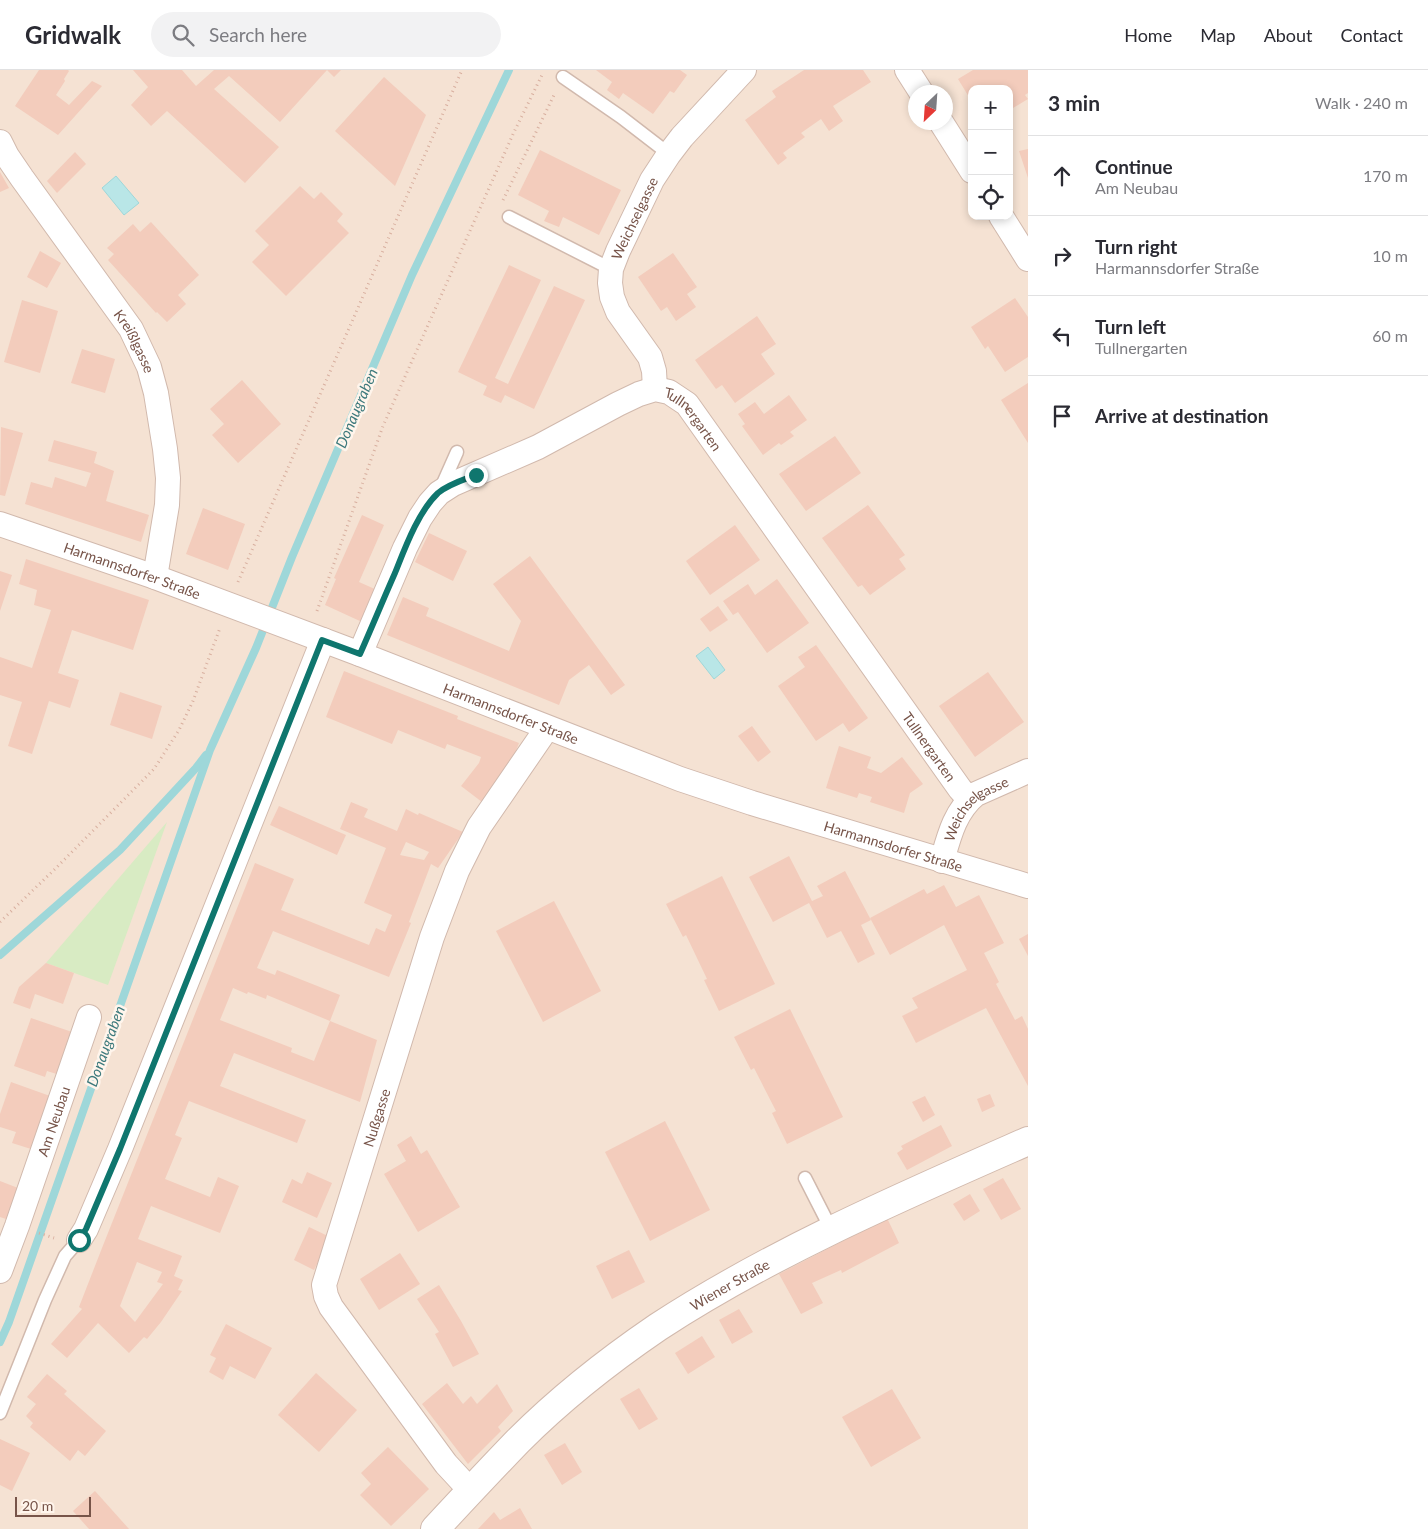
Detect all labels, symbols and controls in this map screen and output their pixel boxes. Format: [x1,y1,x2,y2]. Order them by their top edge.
search box [151,12,501,57]
text: Gridwalk [25,20,121,49]
icon: search [169,21,197,49]
text: Search here [209,23,307,46]
text: Home [1124,24,1172,46]
text: Map [1200,24,1236,46]
text: About [1264,24,1313,46]
text: Contact [1341,24,1403,46]
north arrow [908,85,953,130]
map controls [968,85,1013,220]
button: + [968,85,1013,130]
text: 3 min [1048,90,1100,115]
text: Walk · 240 m [1315,93,1408,112]
button: − [968,130,1013,175]
text: Continue [1095,155,1173,178]
icon: ahead [1048,162,1076,190]
text: 170 m [1363,166,1408,185]
street label: Weichselgasse [607,174,661,262]
button: locate [968,175,1013,220]
text: Am Neubau [1095,178,1178,197]
text: Turn right [1095,235,1177,258]
icon: right [1048,242,1076,270]
text: 10 m [1372,246,1408,265]
text: Harmannsdorfer Straße [1095,258,1259,277]
street label: Kreißlgasse [111,306,159,375]
text: Turn left [1095,315,1166,338]
icon: left [1048,322,1076,350]
text: 60 m [1372,326,1408,345]
text: Tullnergarten [1095,338,1187,357]
water label: Donaugraben [331,365,381,450]
street label: Tullnergarten [663,383,726,454]
icon: arrive [1048,402,1076,430]
text: Arrive at destination [1095,404,1268,427]
route end [465,464,488,487]
street label: Harmannsdorfer Straße [62,538,203,602]
street label: Harmannsdorfer Straße [441,679,581,747]
street label: Tullnergarten [899,708,960,784]
street label: Weichselgasse [940,772,1011,843]
street label: Harmannsdorfer Straße [822,817,965,874]
water label: Donaugraben [82,1003,128,1089]
street label: Am Neubau [33,1084,73,1158]
street label: Nußgasse [359,1086,393,1149]
route start [68,1229,91,1252]
street label: Wiener Straße [687,1255,772,1314]
scale bar [15,1494,91,1517]
text: 20 m [22,1497,53,1514]

